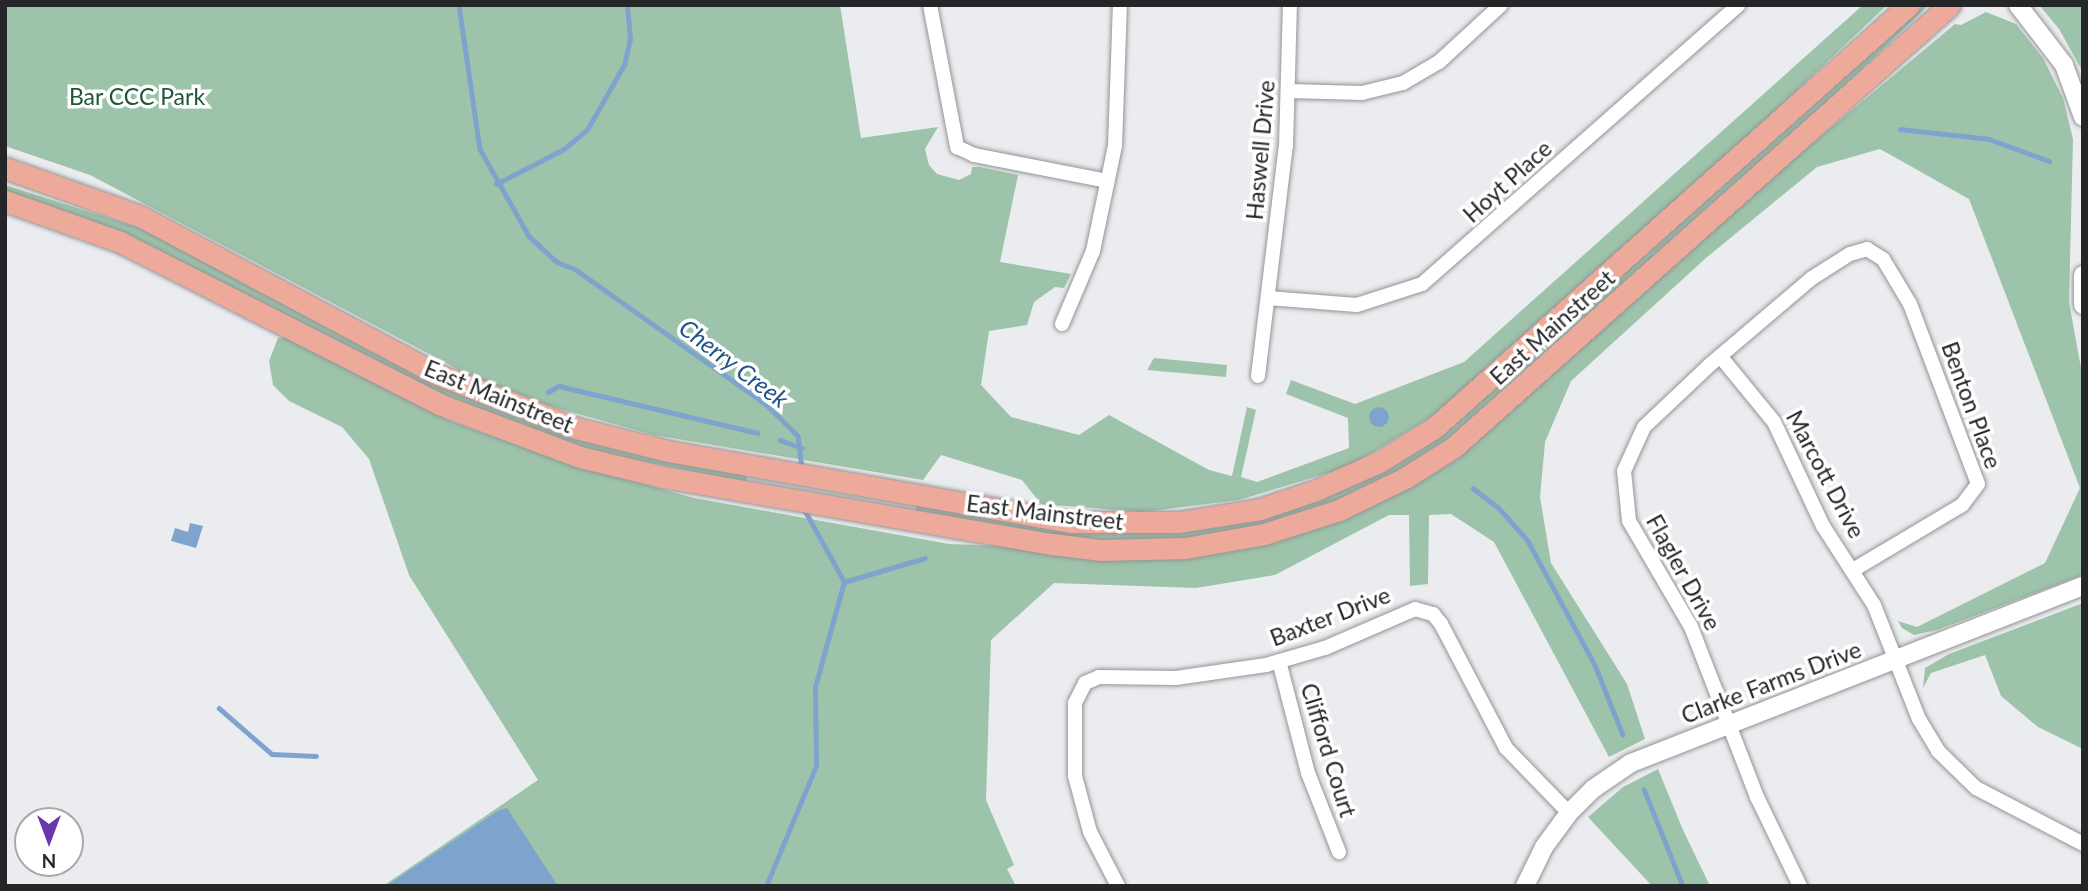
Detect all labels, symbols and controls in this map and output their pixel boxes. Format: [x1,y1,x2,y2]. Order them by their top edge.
street label: Haswell Drive [1240,79,1280,221]
park label: Bar CCC Park [69,82,205,110]
street label: Hoyt Place [1457,134,1557,228]
street label: East Mainstreet [1484,264,1620,390]
water label: Cherry Creek [674,312,794,414]
street label: Benton Place [1936,338,2008,472]
street label: East Mainstreet [421,354,577,438]
street label: Marcott Drive [1781,406,1871,542]
street label: East Mainstreet [965,489,1125,535]
street label: Flagler Drive [1641,509,1727,635]
street label: Baxter Drive [1266,580,1394,652]
street label: Clarke Farms Drive [1677,635,1865,729]
street label: Clifford Court [1296,680,1362,820]
north arrow [14,807,84,877]
text: N [42,850,56,873]

